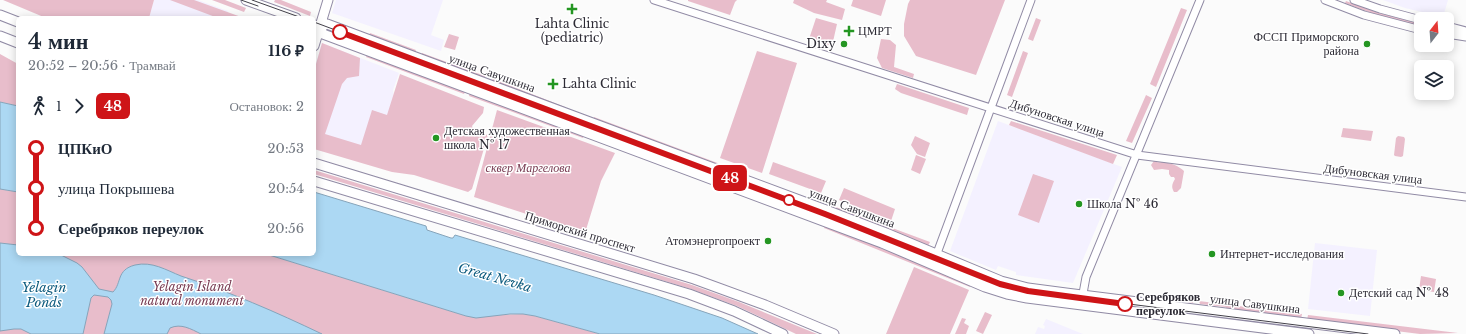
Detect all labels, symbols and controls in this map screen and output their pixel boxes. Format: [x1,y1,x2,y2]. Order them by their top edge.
marker: Lahta Clinic (pediatric) [566,3,578,15]
north arrow [1414,12,1454,52]
map controls [1414,12,1454,100]
place label: Lahta Clinic (pediatric) [535,16,610,45]
place label: ЦМРТ [858,23,892,38]
unlabelled marker [332,24,348,40]
marker: ЦМРТ [843,25,855,37]
text: 4 мин [28,28,88,55]
place label: ФССП Приморского района [1254,29,1360,58]
place label: Dixy [806,36,836,51]
marker: Dixy [839,39,849,49]
marker: ФССП Приморского района [1362,39,1372,49]
text: 116 ₽ [268,41,304,60]
street label: улица Савушкина [447,50,538,95]
text: 20:52 – 20:56 · Трамвай [28,57,176,74]
button: layers [1414,60,1454,100]
place label: Lahta Clinic [562,76,637,91]
marker: Lahta Clinic [547,78,559,90]
icon: walk [28,95,50,117]
icon: forward [68,95,90,117]
street label: Дибуновская улица [1008,95,1107,140]
text: 48 [104,97,122,115]
text: 1 [56,98,62,115]
text: Остановок: 2 [229,98,304,115]
place label: Детская художественная школа № 17 [444,123,570,152]
marker: Детская художественная школа № 17 [431,133,441,143]
text: ЦПКиО [58,139,113,158]
text: 20:53 [268,140,304,157]
park label: сквер Маргелова [486,160,570,175]
street label: Дибуновская улица [1323,160,1424,187]
line badge: 48 [712,165,748,191]
text: 48 [721,169,739,187]
text: улица Покрышева [58,179,174,198]
text: 20:54 [268,180,304,197]
street label: улица Савушкина [807,184,898,231]
unlabelled marker [783,194,795,206]
place label: Школа № 46 [1087,196,1159,211]
marker: Школа № 46 [1074,199,1084,209]
street label: Приморский проспект [523,208,638,256]
text: Серебряков переулок [58,219,204,238]
text: 20:56 [267,220,304,237]
place label: Атомэнергопроект [665,233,761,248]
marker: Атомэнергопроект [763,236,773,246]
place label: Интернет-исследования [1220,246,1344,261]
marker: Интернет-исследования [1207,249,1217,259]
water label: Great Nevka [456,259,533,296]
water label: Yelagin Ponds [22,279,66,311]
park label: Yelagin Island natural monument [140,279,244,308]
place label: Детский сад № 48 [1349,285,1449,300]
marker: Детский сад № 48 [1336,288,1346,298]
place label: Серебряков переулок [1136,289,1201,318]
street label: улица Савушкина [1209,291,1302,317]
marker: Серебряков переулок [1117,296,1133,312]

